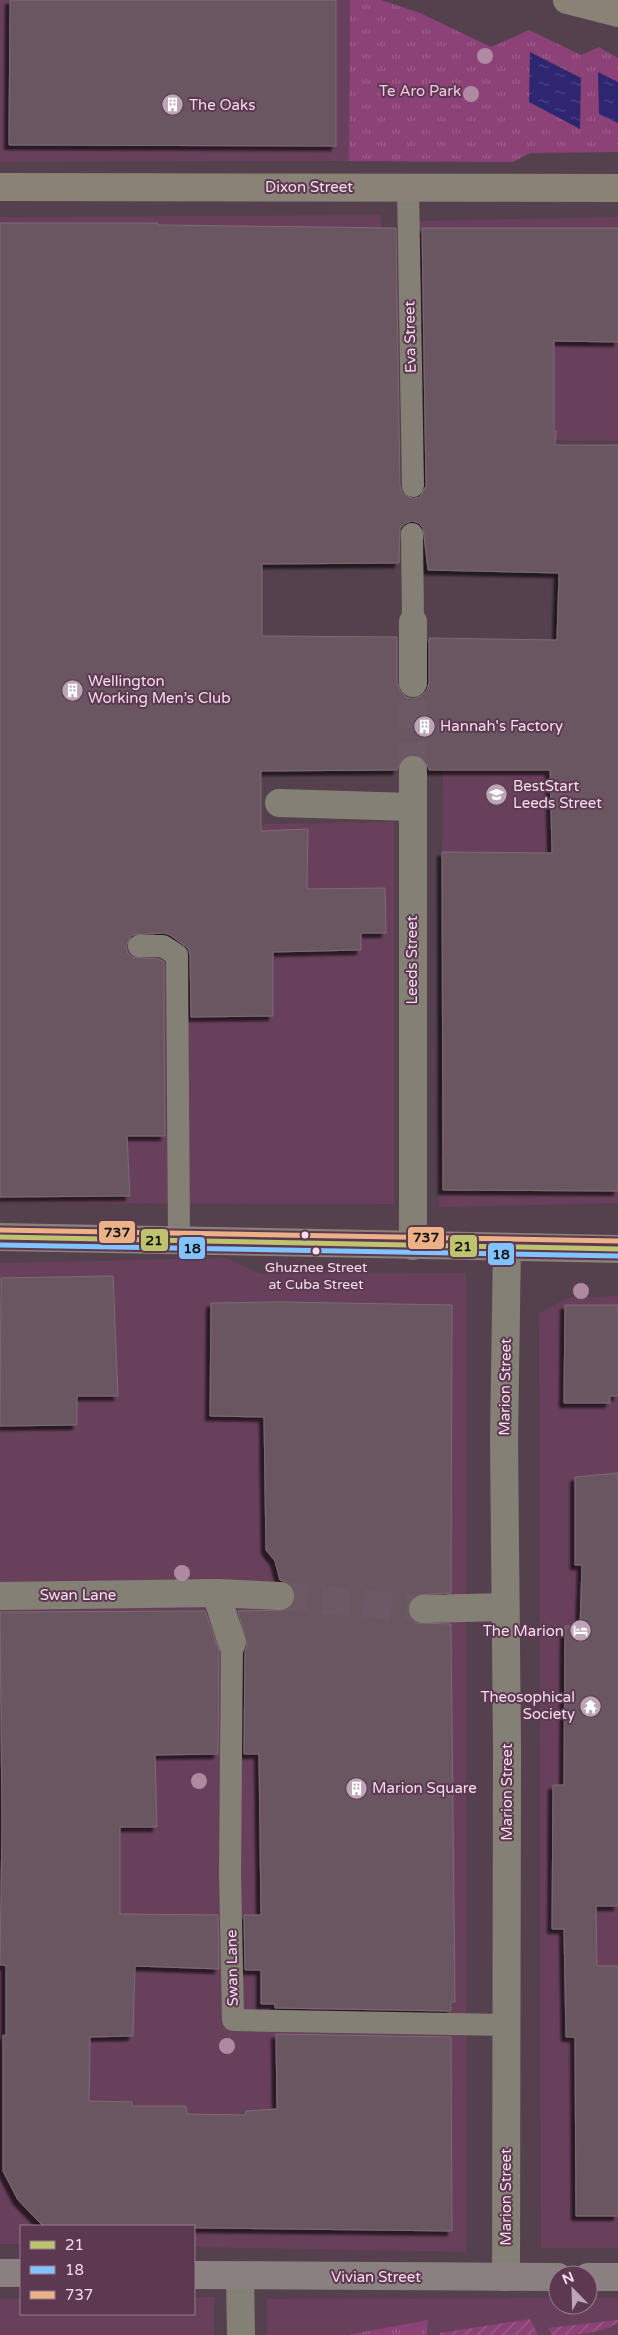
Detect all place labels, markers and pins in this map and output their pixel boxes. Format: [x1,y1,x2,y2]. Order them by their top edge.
building icon: The Oaks [161,93,185,117]
place label: The Oaks [189,96,255,114]
place label: Wellington Working Men’s Club [88,672,231,707]
building icon: Wellington Working Men’s Club [60,678,84,702]
building icon: Hannah's Factory [412,714,436,738]
place label: Hannah's Factory [440,717,563,735]
place label: BestStart Leeds Street [513,777,602,812]
school or university icon: BestStart Leeds Street [485,783,509,807]
unlabelled marker [300,1230,310,1240]
marker: Ghuznee Street at Cuba Street [311,1246,321,1256]
place label: Ghuznee Street at Cuba Street [265,1259,368,1293]
hotel icon: The Marion [568,1619,592,1643]
place label: The Marion [483,1622,564,1640]
place label: Theosophical Society [480,1688,575,1723]
temple icon: Theosophical Society [579,1694,603,1718]
building icon: Marion Square [344,1776,368,1800]
place label: Marion Square [372,1779,477,1797]

